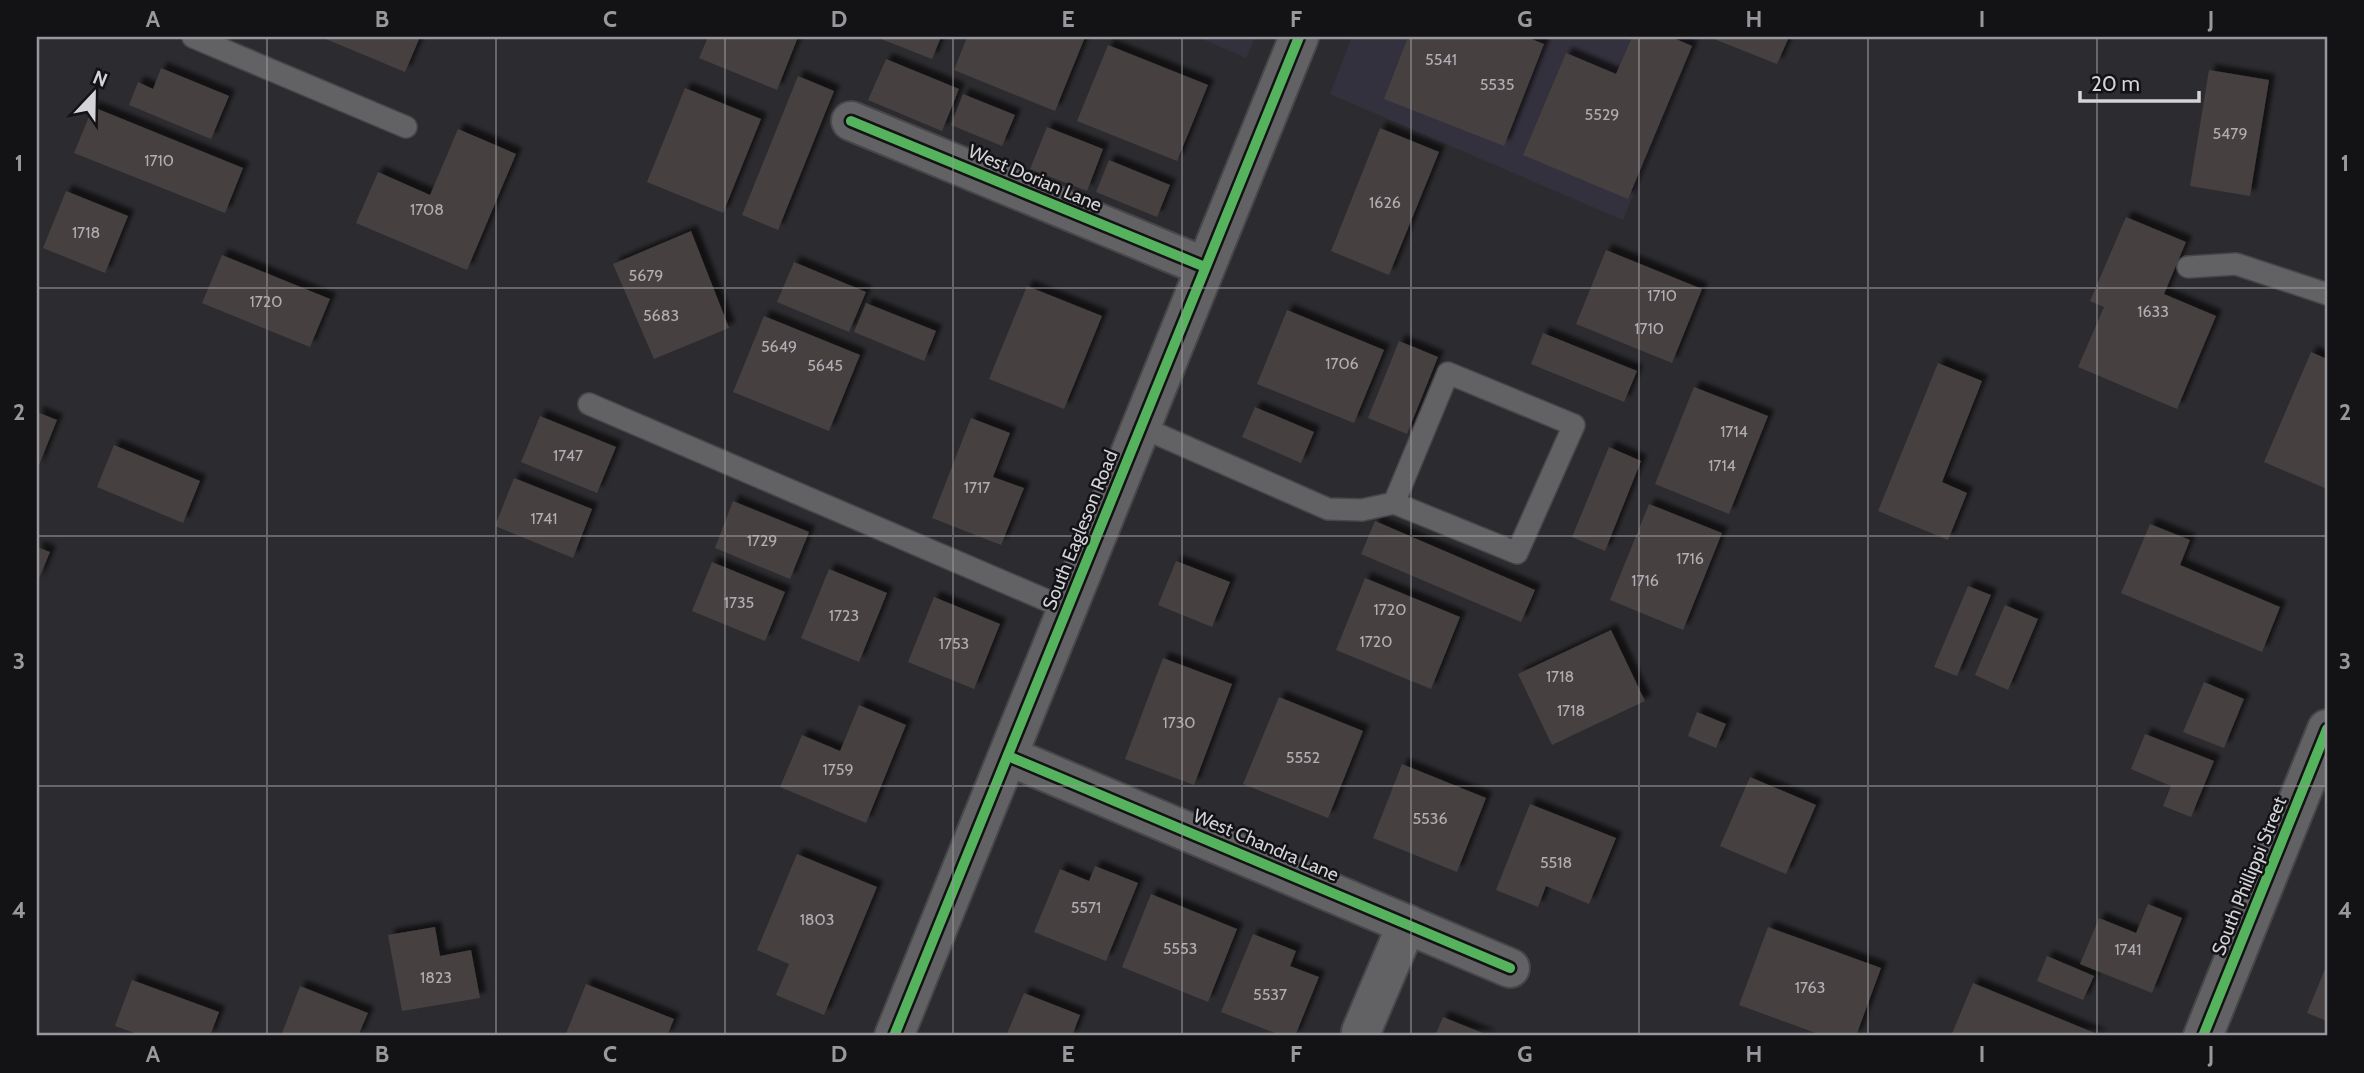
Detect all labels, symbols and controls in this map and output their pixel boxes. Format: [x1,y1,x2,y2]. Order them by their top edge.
text: A [146,5,161,33]
text: B [375,5,389,33]
text: C [603,5,617,33]
text: D [831,5,847,33]
text: E [1061,5,1075,33]
text: F [1290,5,1302,33]
text: G [1517,5,1533,33]
text: H [1746,5,1762,33]
text: I [1979,5,1985,33]
text: J [2207,5,2214,33]
house number: 5541 [1425,50,1457,69]
north arrow [60,60,130,130]
scale bar [2080,60,2200,104]
text: N [90,66,111,92]
text: 20 m [2091,71,2140,96]
house number: 5535 [1480,75,1514,94]
house number: 5529 [1585,105,1619,124]
house number: 5479 [2212,124,2248,143]
street label: West Dorian Lane [965,140,1105,217]
text: 1 [15,149,23,177]
text: 1 [2341,149,2349,177]
house number: 1710 [144,151,174,170]
house number: 1626 [1369,193,1401,212]
house number: 1708 [410,200,444,219]
house number: 1718 [72,223,100,242]
house number: 5679 [629,266,663,285]
house number: 1710 [1647,286,1677,305]
house number: 1720 [250,292,282,311]
house number: 1633 [2137,302,2169,321]
house number: 5683 [643,306,679,325]
house number: 1710 [1634,319,1664,338]
house number: 5649 [761,337,797,356]
house number: 1706 [1325,354,1359,373]
house number: 5645 [807,356,843,375]
text: 2 [13,398,25,426]
text: 2 [2339,398,2351,426]
house number: 1714 [1720,422,1748,441]
house number: 1747 [553,446,583,465]
street label: South Eagleson Road [1037,447,1123,613]
house number: 1714 [1708,456,1736,475]
house number: 1717 [964,478,990,497]
house number: 1741 [530,509,558,528]
house number: 1729 [747,531,777,550]
house number: 1716 [1676,549,1704,568]
house number: 1716 [1631,571,1659,590]
house number: 1735 [724,593,754,612]
house number: 1720 [1374,600,1406,619]
house number: 1723 [829,606,859,625]
house number: 1720 [1360,632,1392,651]
house number: 1753 [939,634,969,653]
text: 3 [13,647,25,675]
text: 3 [2339,647,2351,675]
house number: 1718 [1546,667,1574,686]
house number: 1718 [1557,701,1585,720]
house number: 1730 [1162,713,1196,732]
house number: 5552 [1286,748,1320,767]
house number: 1759 [822,760,854,779]
street label: South Phillippi Street [2207,793,2292,959]
street label: West Chandra Lane [1190,804,1343,886]
house number: 5536 [1412,809,1448,828]
house number: 5518 [1540,853,1572,872]
text: 4 [12,896,26,924]
text: 4 [2338,896,2352,924]
house number: 5571 [1071,898,1101,917]
house number: 1803 [800,910,834,929]
house number: 5553 [1163,939,1197,958]
house number: 1741 [2114,940,2142,959]
house number: 1823 [420,968,452,987]
house number: 1763 [1795,978,1825,997]
house number: 5537 [1253,985,1287,1004]
text: A [146,1040,161,1068]
text: B [375,1040,389,1068]
text: C [603,1040,617,1068]
text: D [831,1040,847,1068]
text: E [1061,1040,1075,1068]
text: F [1290,1040,1302,1068]
text: G [1517,1040,1533,1068]
text: H [1746,1040,1762,1068]
text: I [1979,1040,1985,1068]
text: J [2207,1040,2214,1068]

